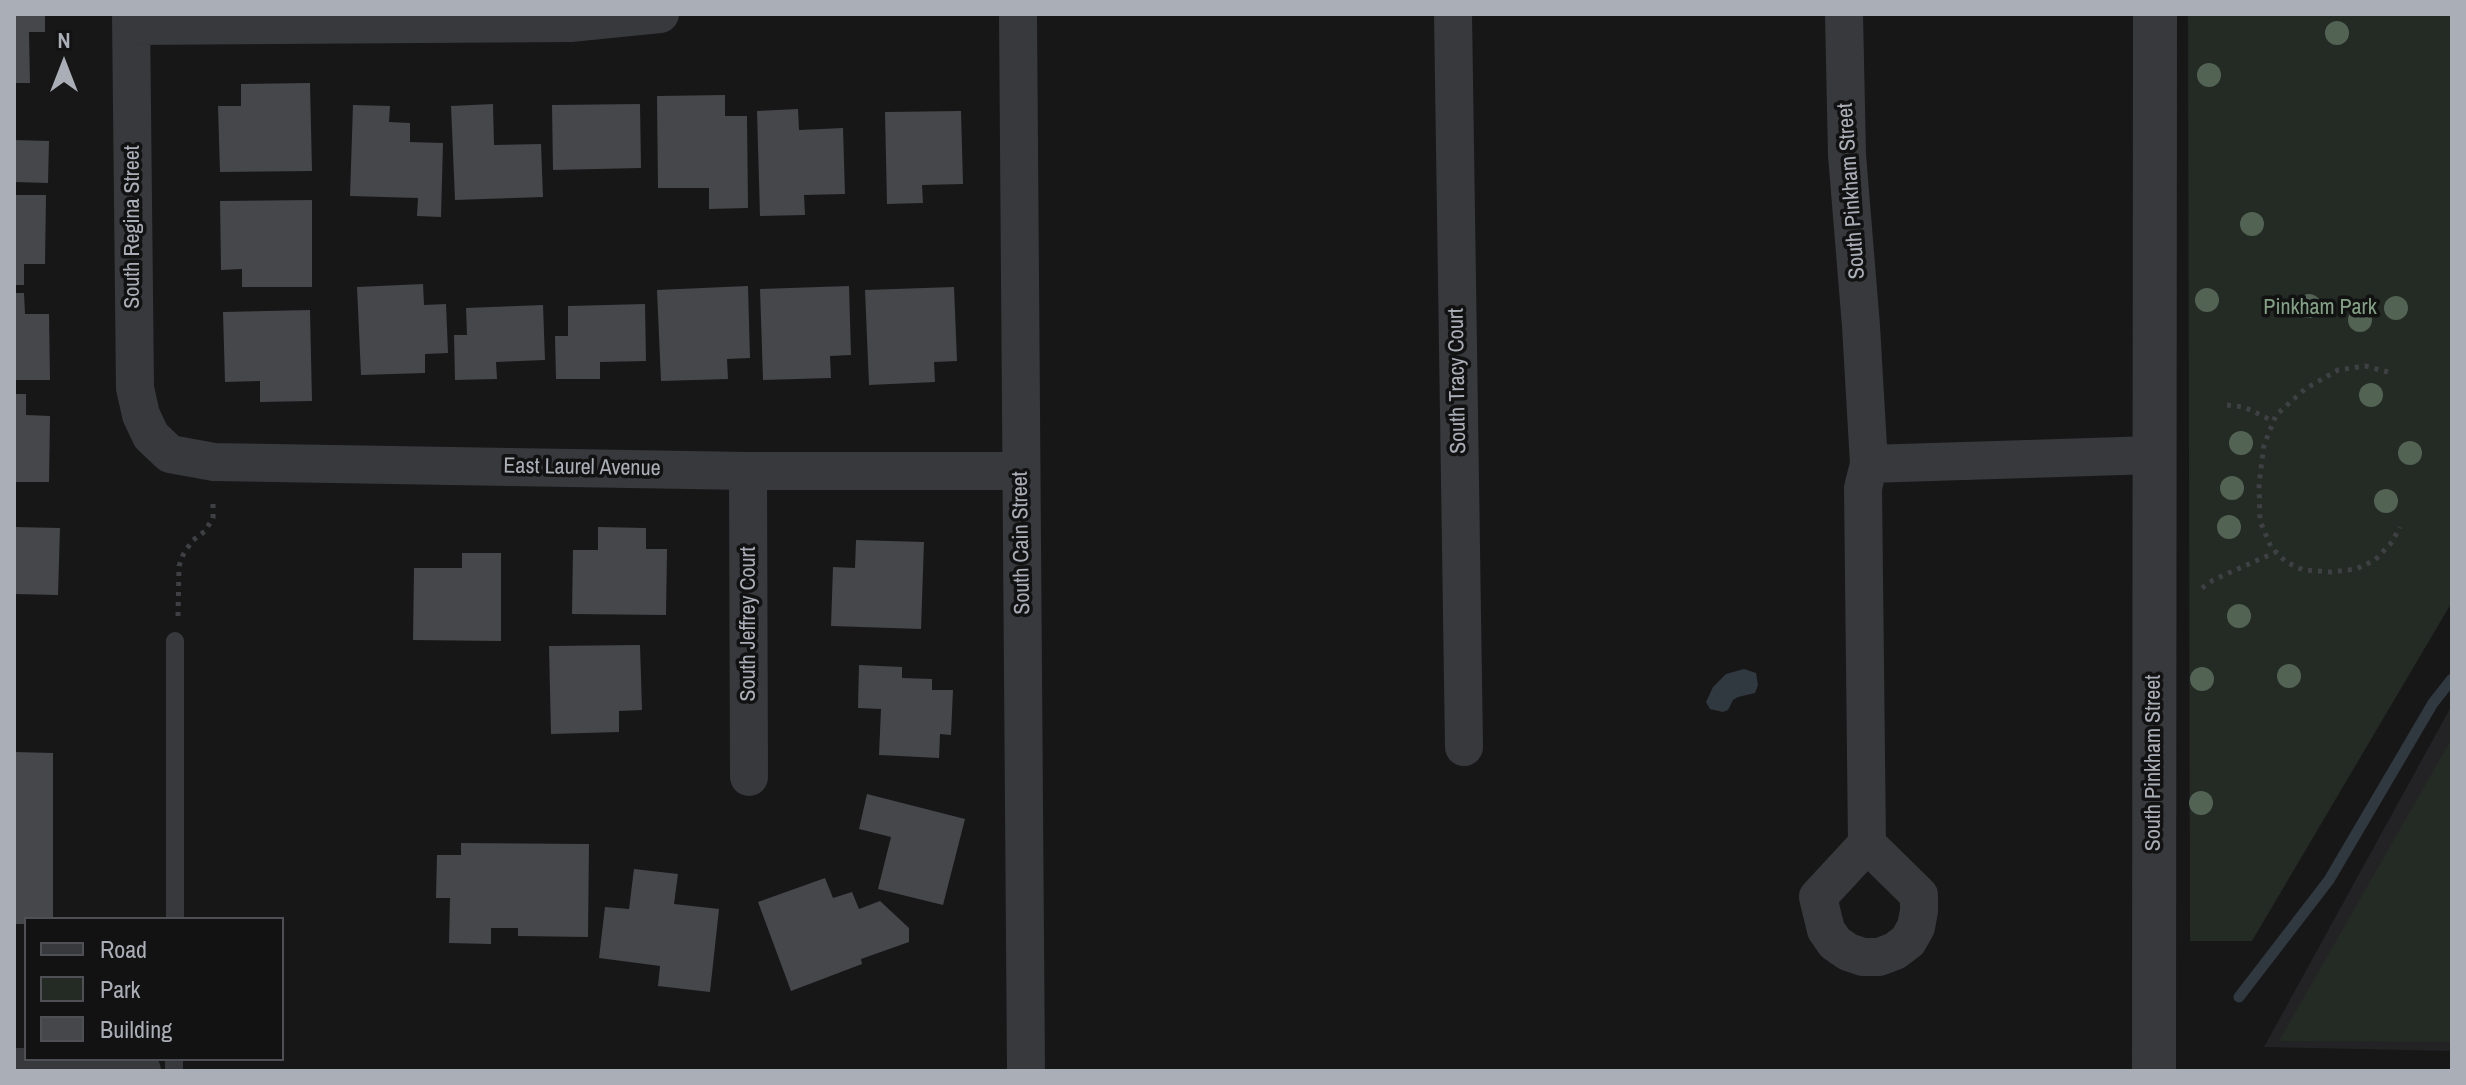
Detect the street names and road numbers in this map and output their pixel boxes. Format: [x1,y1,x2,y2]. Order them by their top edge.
street label: South Pinkham Street [1833,102,1871,280]
street label: South Regina Street [120,145,146,309]
street label: South Tracy Court [1444,308,1472,454]
street label: East Laurel Avenue [503,453,661,483]
street label: South Cain Street [1008,471,1036,615]
street label: South Jeffrey Court [736,546,762,702]
street label: South Pinkham Street [2141,675,2167,851]

